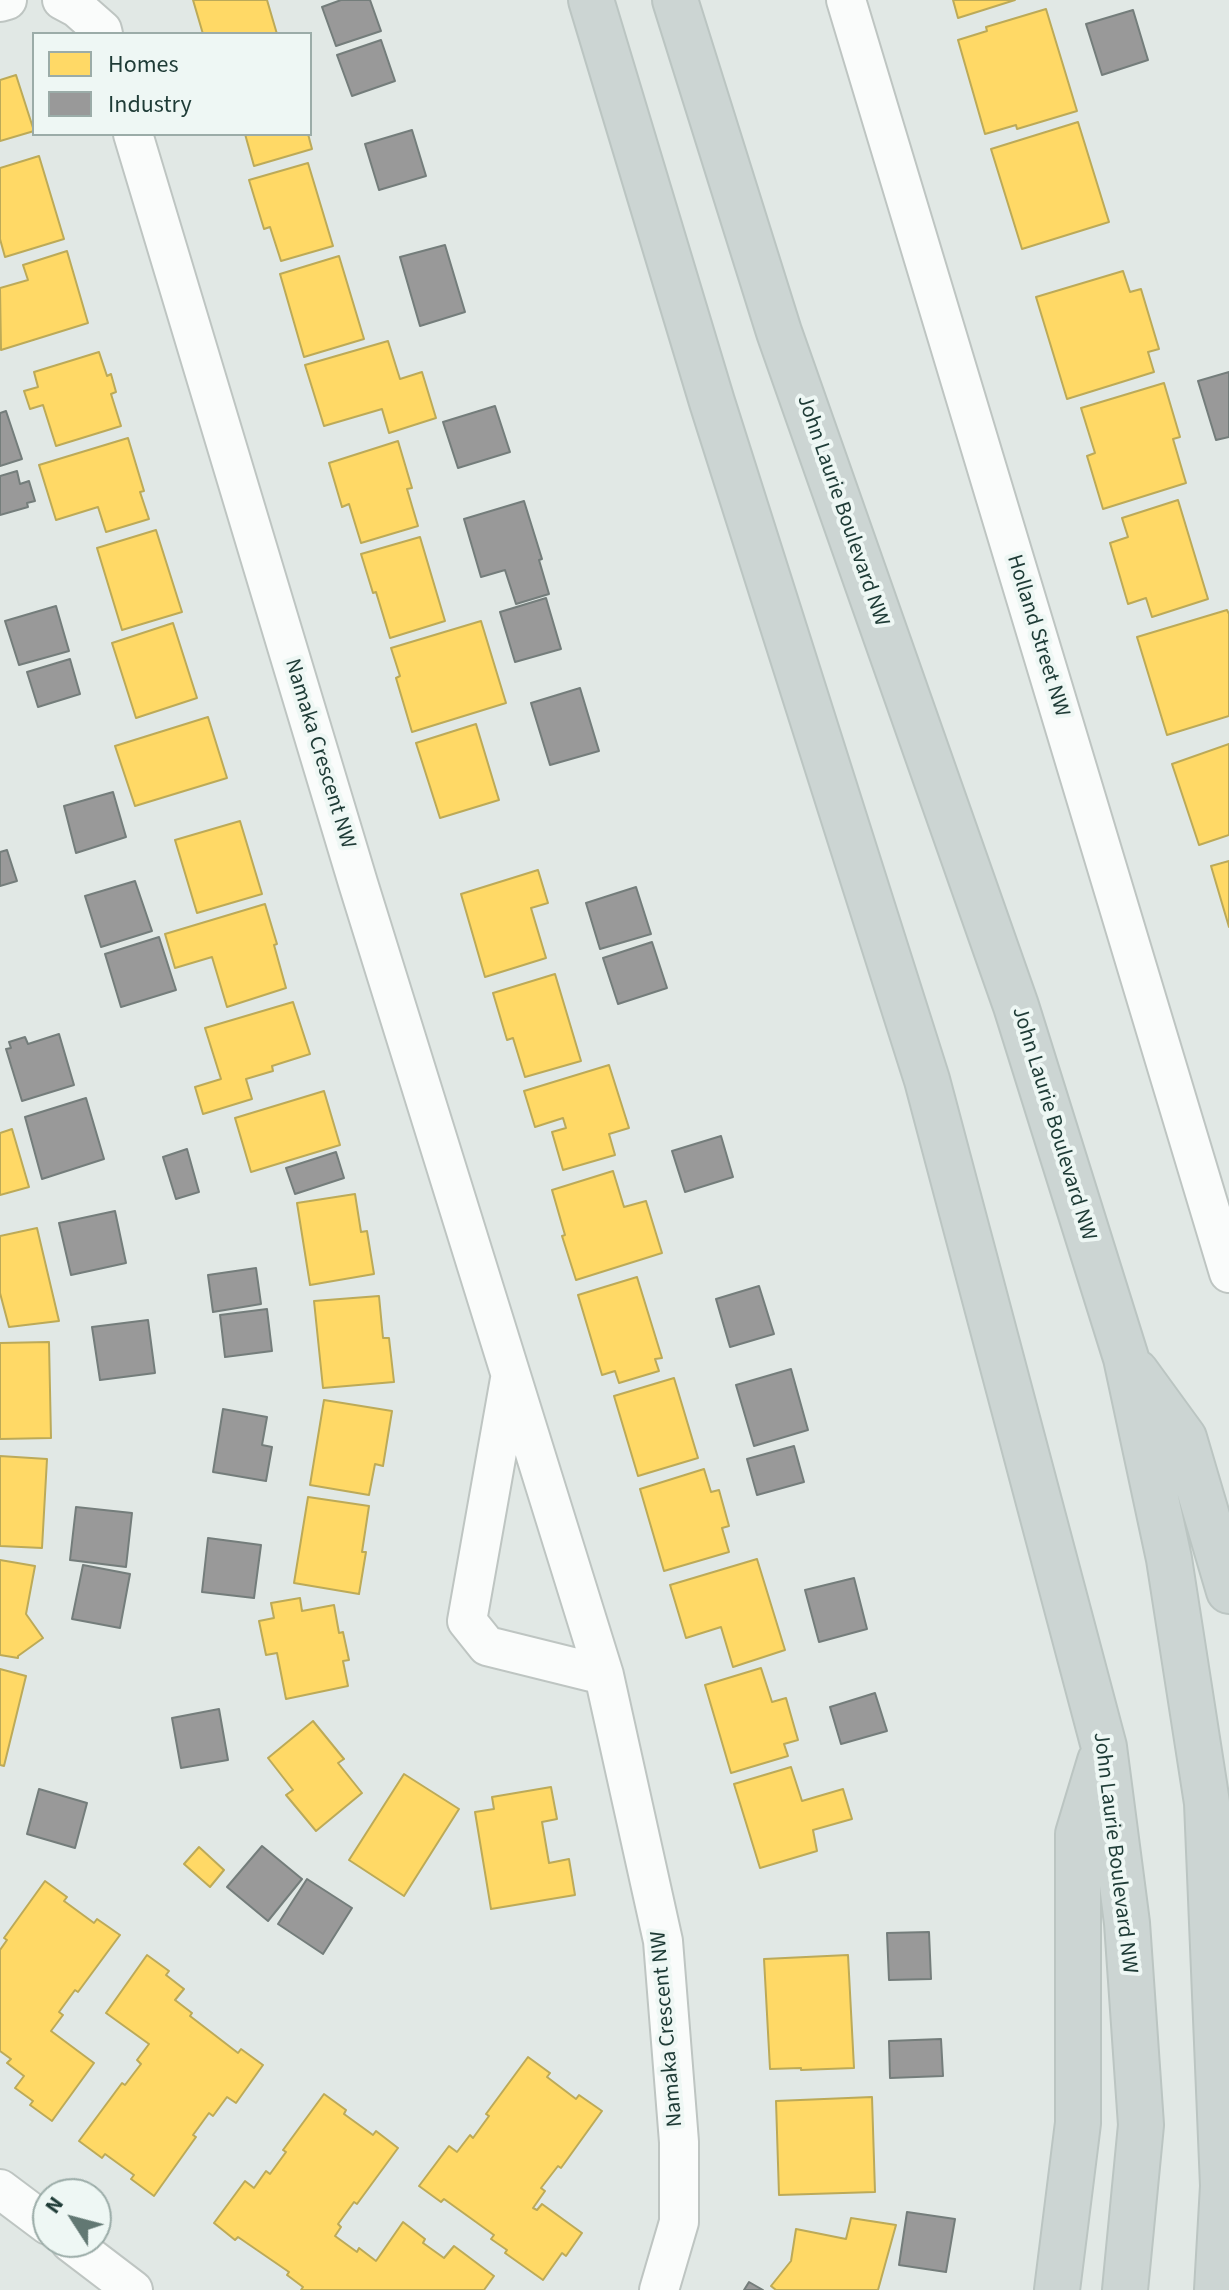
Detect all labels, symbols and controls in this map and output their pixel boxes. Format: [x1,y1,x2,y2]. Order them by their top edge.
legend [32,32,312,136]
text: Homes [108,47,179,82]
text: Industry [108,87,192,122]
street label: John Laurie Boulevard NW [790,392,894,630]
street label: Holland Street NW [1000,552,1074,720]
street label: Namaka Crescent NW [278,656,360,852]
street label: John Laurie Boulevard NW [1005,1004,1101,1244]
street label: John Laurie Boulevard NW [1086,1731,1142,1975]
street label: Namaka Crescent NW [646,1930,690,2128]
north arrow [32,2178,112,2258]
text: N [37,2190,71,2220]

